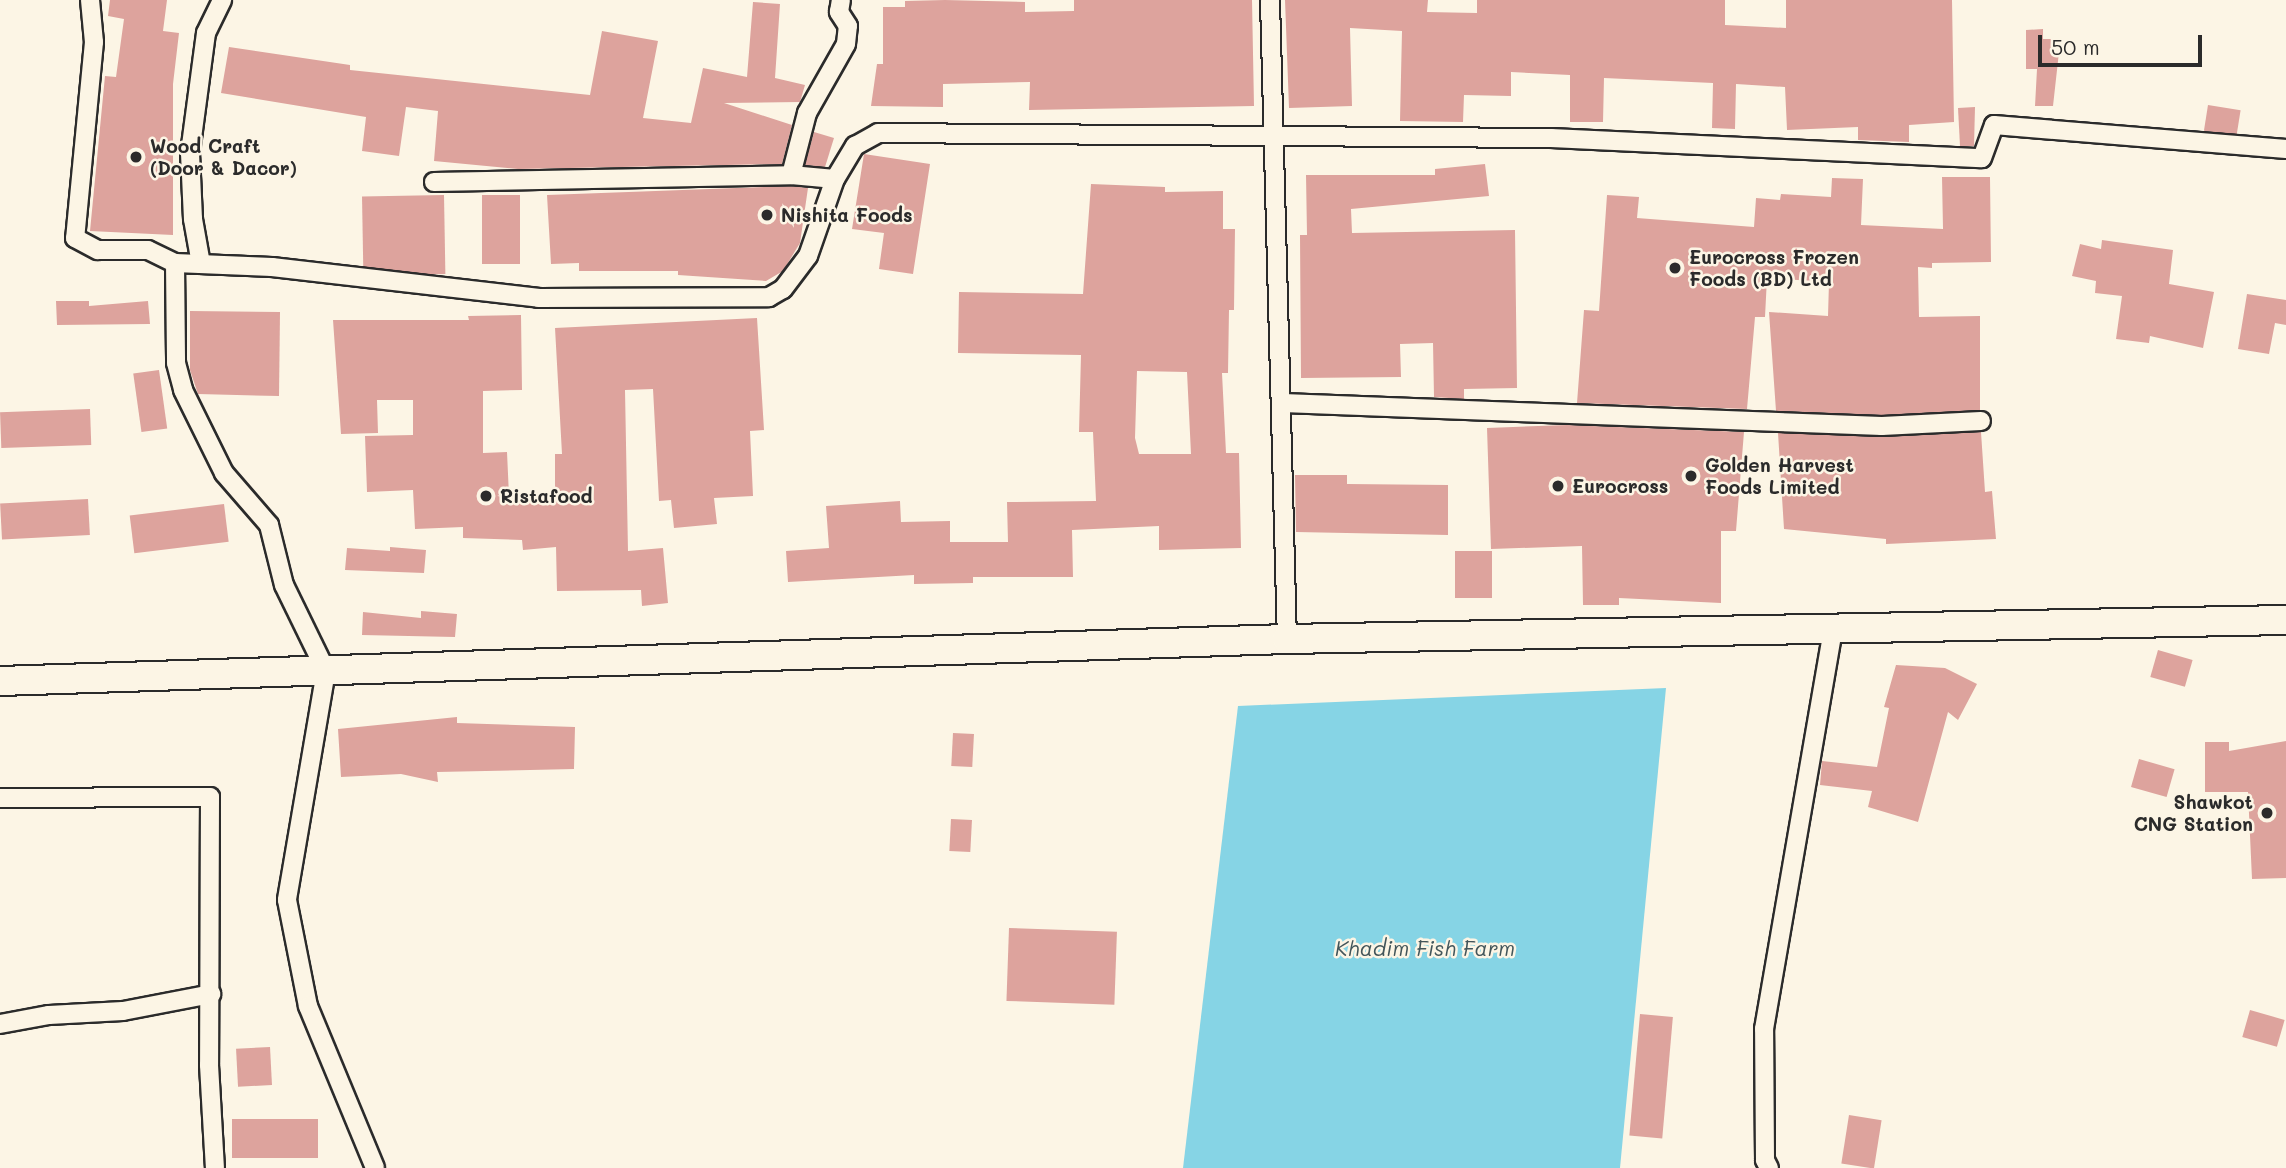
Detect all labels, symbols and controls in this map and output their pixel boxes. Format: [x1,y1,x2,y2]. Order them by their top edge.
scale bar [2041,21,2206,65]
text: 50 m [2051,33,2100,60]
place label: Wood Craft (Door & Dacor) [150,135,297,179]
marker: Wood Craft (Door & Dacor) [128,149,144,165]
place label: Nishita Foods [781,204,913,226]
marker: Nishita Foods [759,207,775,223]
place label: Eurocross Frozen Foods (BD) Ltd [1689,246,1859,290]
marker: Eurocross Frozen Foods (BD) Ltd [1667,260,1683,276]
place label: Golden Harvest Foods Limited [1705,454,1854,498]
marker: Golden Harvest Foods Limited [1683,468,1699,484]
place label: Eurocross [1572,475,1668,497]
marker: Eurocross [1550,478,1566,494]
place label: Ristafood [500,485,592,507]
marker: Ristafood [478,488,494,504]
place label: Shawkot CNG Station [2134,791,2253,835]
marker: Shawkot CNG Station [2259,805,2275,821]
water label: Khadim Fish Farm [1335,935,1515,961]

